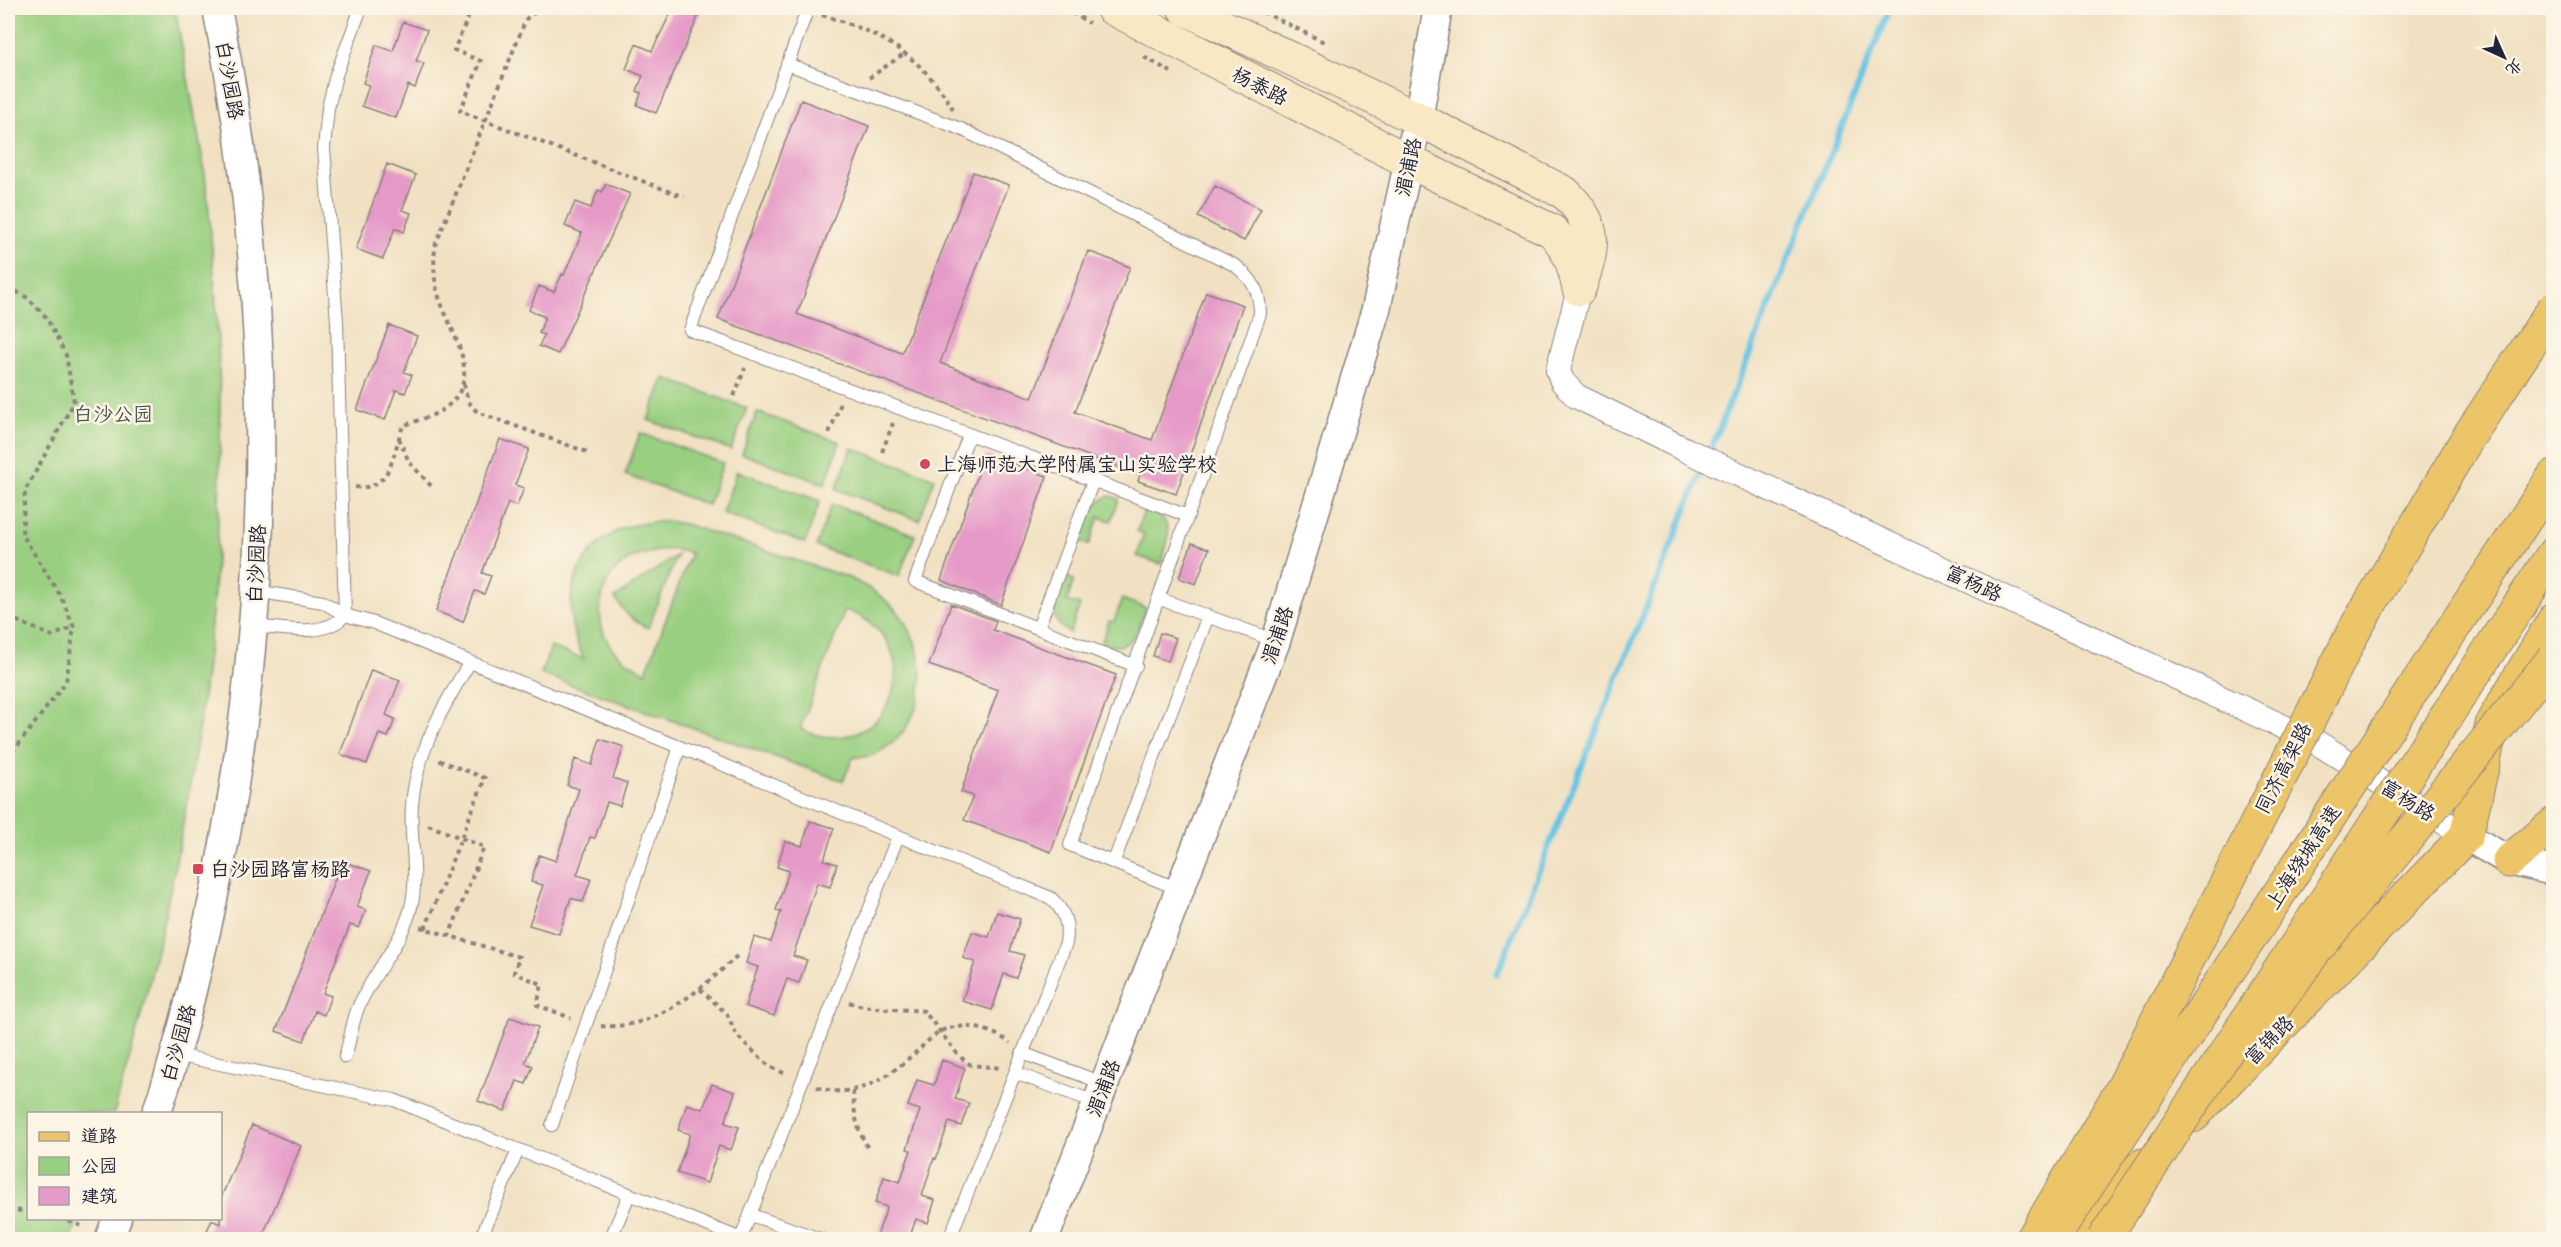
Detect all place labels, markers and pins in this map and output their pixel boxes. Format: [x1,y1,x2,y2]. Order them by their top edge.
place label: 上海师范大学附属宝山实验学校 [937,453,1217,476]
marker: 上海师范大学附属宝山实验学校 [918,457,932,471]
place label: 白沙园路富杨路 [210,858,351,881]
marker: 白沙园路富杨路 [191,862,205,876]

